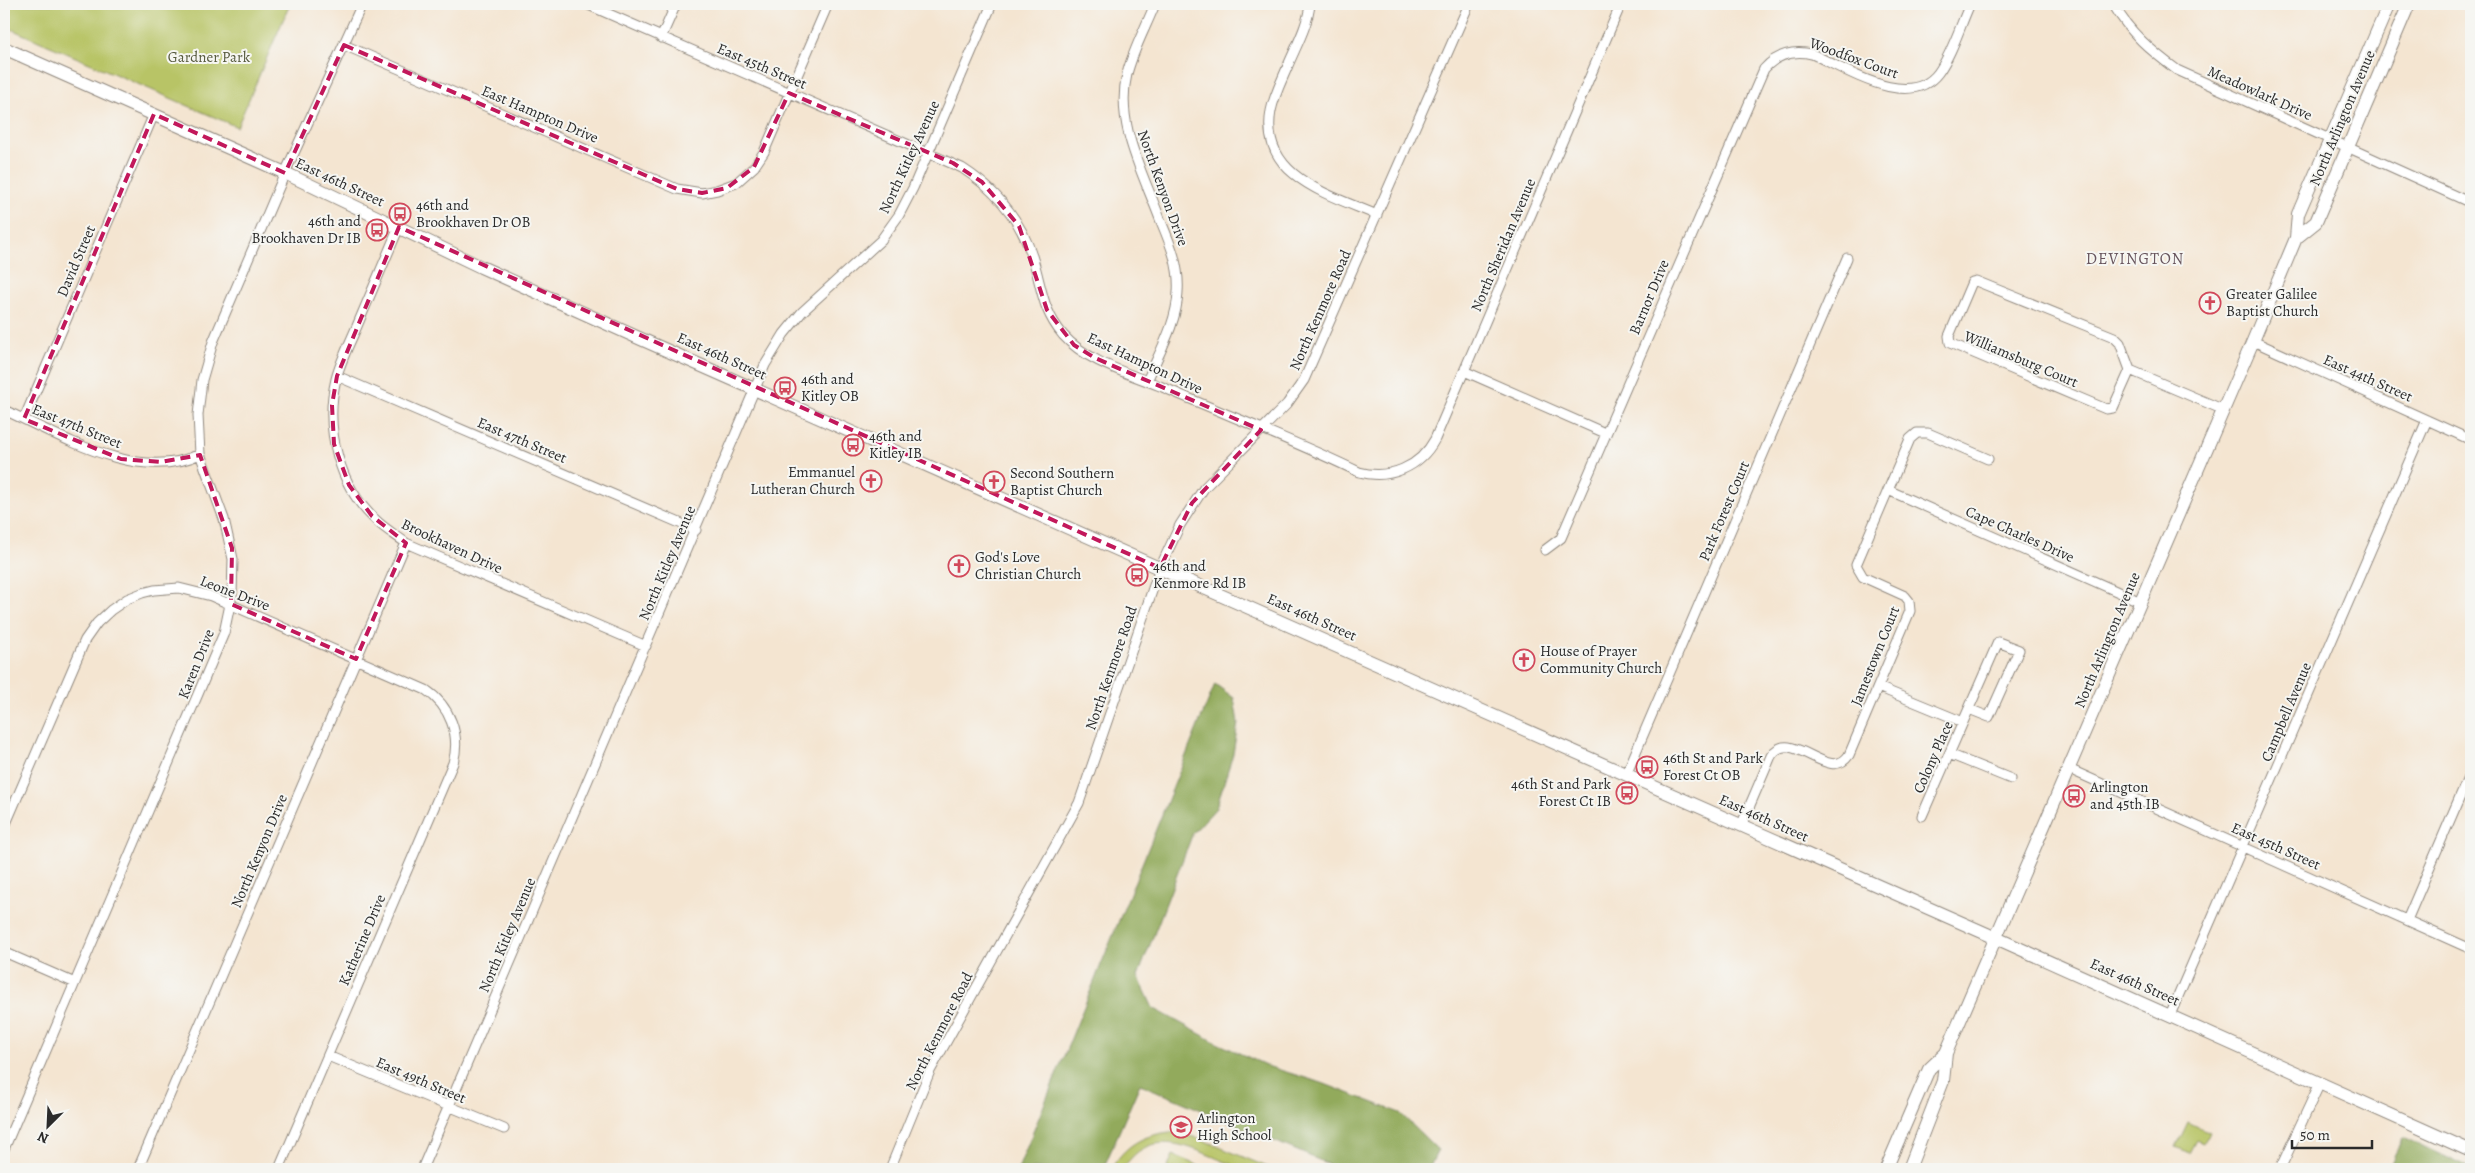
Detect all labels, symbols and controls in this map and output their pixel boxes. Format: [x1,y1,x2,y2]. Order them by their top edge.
street label: Woodfox Court [1806,32,1901,83]
street label: East 45th Street [714,38,810,94]
park label: Gardner Park [168,47,251,67]
street label: North Arlington Avenue [2304,47,2380,189]
street label: Meadowlark Drive [2205,61,2316,125]
street label: East Hampton Drive [478,80,602,148]
street label: North Kitley Avenue [874,97,944,217]
street label: North Kenyon Drive [1133,127,1193,249]
street label: East 46th Street [292,153,388,211]
street label: North Sheridan Avenue [1466,175,1540,315]
place label: 46th and Brookhaven Dr OB [416,195,530,232]
bus stop icon: 46th and Brookhaven Dr OB [388,202,412,226]
place label: 46th and Brookhaven Dr IB [252,211,362,248]
bus stop icon: 46th and Brookhaven Dr IB [365,218,389,242]
street label: David Street [52,222,100,300]
street label: North Kenmore Road [1284,246,1356,373]
district label: DEVINGTON [2086,248,2184,270]
street label: Barnor Drive [1624,256,1674,338]
place label: Greater Galilee Baptist Church [2226,284,2318,321]
church icon: Greater Galilee Baptist Church [2198,291,2222,315]
street label: Williamsburg Court [1960,326,2081,392]
street label: East 46th Street [674,327,770,385]
street label: East Hampton Drive [1084,327,1206,399]
street label: East 44th Street [2320,349,2416,407]
place label: 46th and Kitley OB [801,369,859,406]
bus stop icon: 46th and Kitley OB [773,376,797,400]
street label: East 47th Street [29,399,125,453]
street label: East 47th Street [474,412,570,468]
place label: 46th and Kitley IB [869,426,923,463]
bus stop icon: 46th and Kitley IB [841,433,865,457]
street label: Park Forest Court [1694,458,1754,564]
place label: Emmanuel Lutheran Church [750,462,855,499]
place label: Second Southern Baptist Church [1010,463,1114,500]
church icon: Emmanuel Lutheran Church [859,469,883,493]
church icon: Second Southern Baptist Church [982,470,1006,494]
street label: Cape Charles Drive [1962,501,2078,567]
street label: North Kitley Avenue [634,502,700,623]
street label: Brookhaven Drive [398,514,506,578]
place label: God's Love Christian Church [975,547,1081,584]
church icon: God's Love Christian Church [947,554,971,578]
place label: 46th and Kenmore Rd IB [1153,556,1246,593]
bus stop icon: 46th and Kenmore Rd IB [1125,563,1149,587]
street label: North Arlington Avenue [2069,569,2145,711]
street label: Leone Drive [197,571,273,616]
street label: East 46th Street [1264,588,1360,646]
street label: North Kenmore Road [1080,602,1142,733]
street label: Jamestown Court [1846,603,1904,709]
street label: Karen Drive [173,626,219,702]
place label: House of Prayer Community Church [1540,641,1662,678]
church icon: House of Prayer Community Church [1512,648,1536,672]
street label: Campbell Avenue [2256,659,2316,765]
street label: Colony Place [1908,717,1958,796]
place label: 46th St and Park Forest Ct OB [1663,748,1763,785]
bus stop icon: 46th St and Park Forest Ct OB [1635,755,1659,779]
place label: 46th St and Park Forest Ct IB [1511,774,1612,811]
place label: Arlington and 45th IB [2089,777,2160,814]
bus stop icon: 46th St and Park Forest Ct IB [1615,781,1639,805]
bus stop icon: Arlington and 45th IB [2062,784,2086,808]
street label: East 46th Street [1716,789,1812,847]
street label: North Kenyon Drive [226,791,292,911]
street label: East 45th Street [2228,817,2324,875]
street label: North Kitley Avenue [474,874,540,995]
street label: Katherine Drive [334,891,390,989]
street label: East 46th Street [2087,953,2183,1011]
street label: North Kenmore Road [901,968,978,1093]
street label: East 49th Street [373,1052,469,1108]
north arrow [22,1100,72,1150]
place label: Arlington High School [1196,1108,1272,1145]
school or university icon: Arlington High School [1169,1115,1193,1139]
scale bar [2292,1118,2372,1150]
text: 50 m [2300,1125,2330,1145]
text: N [34,1127,51,1148]

